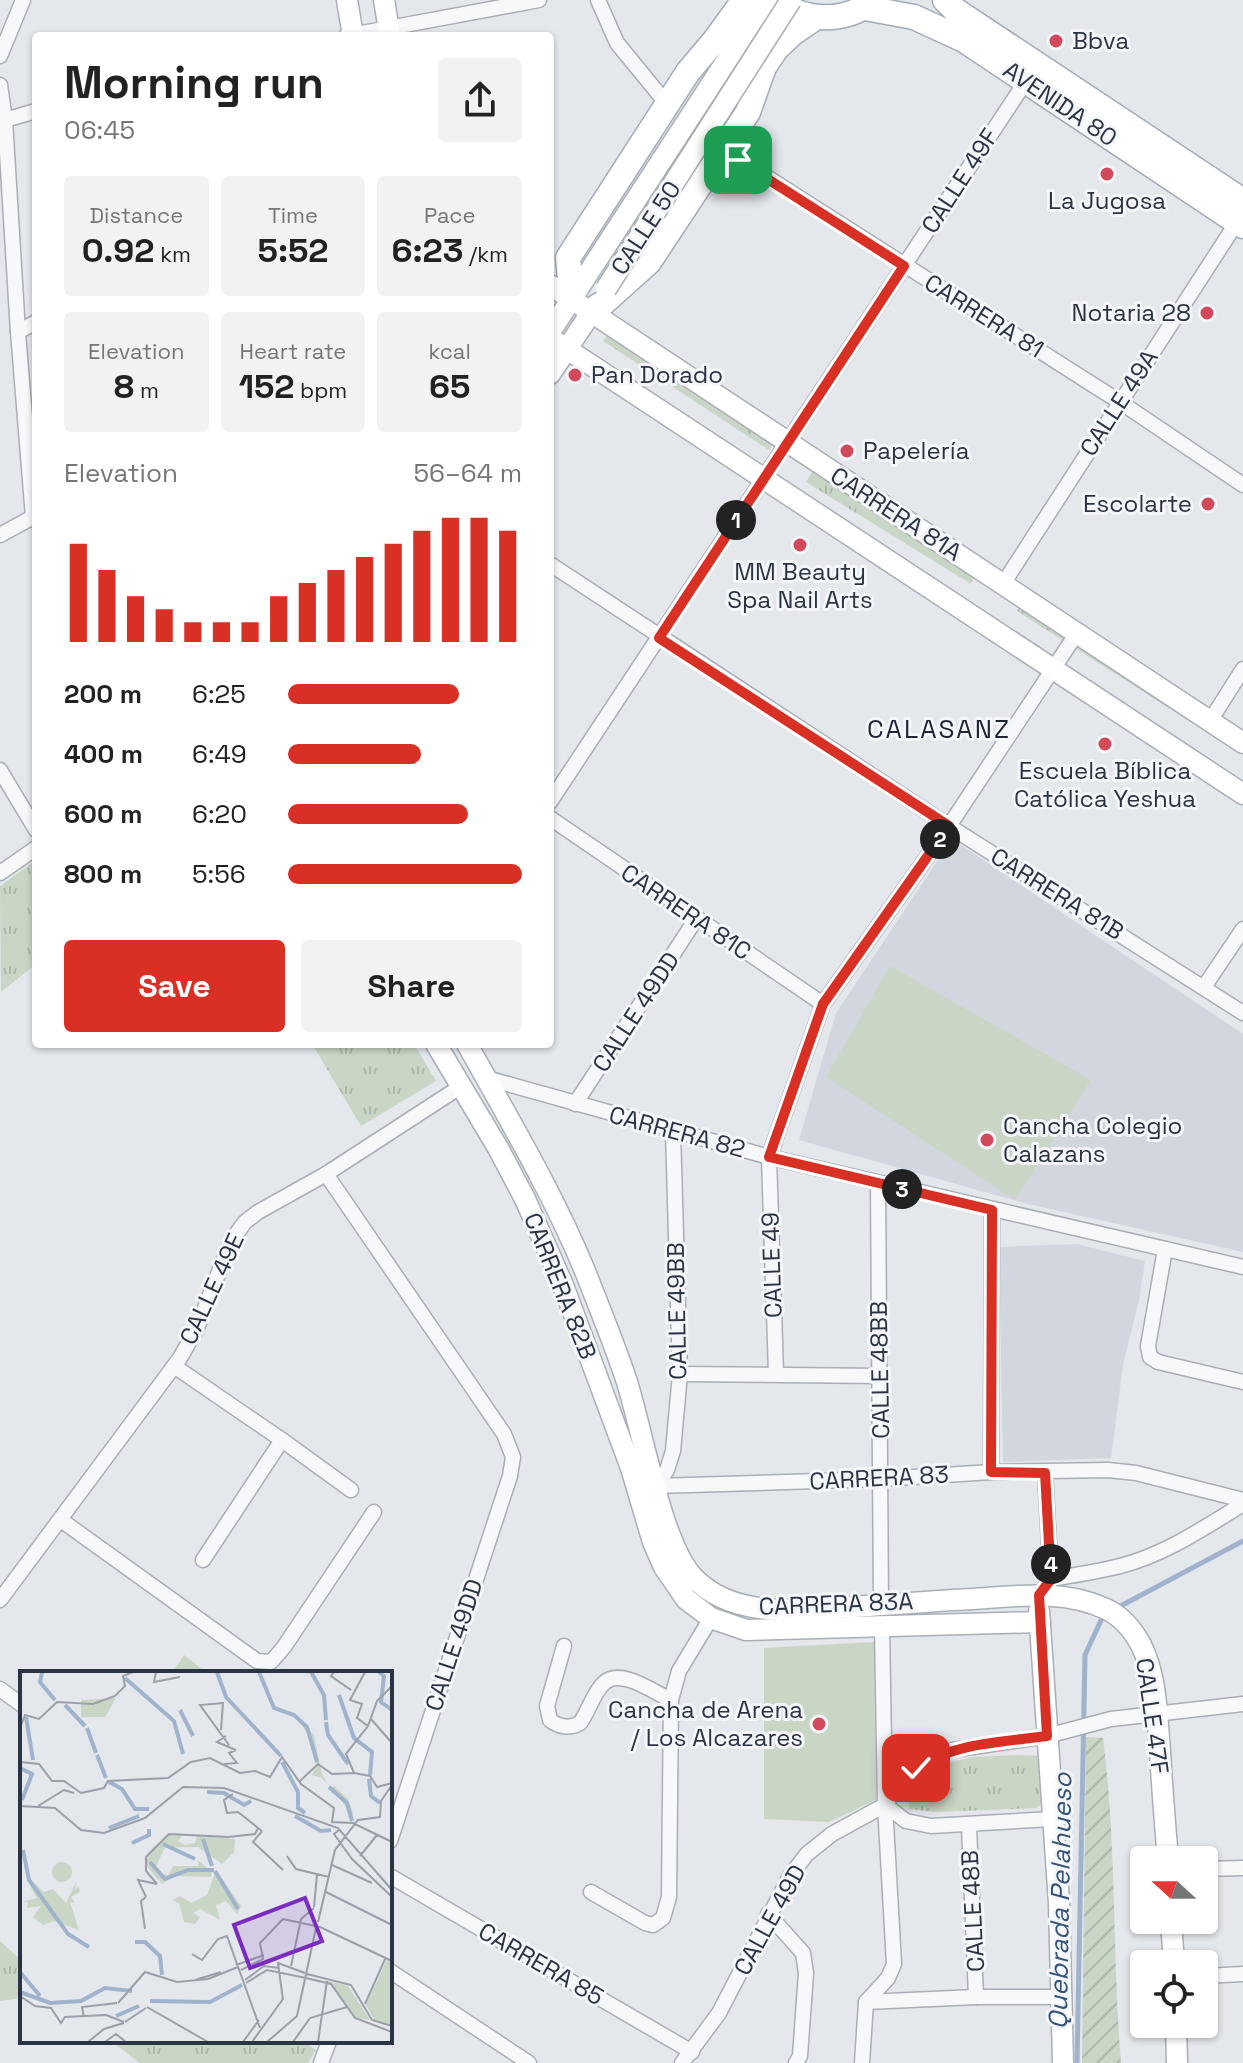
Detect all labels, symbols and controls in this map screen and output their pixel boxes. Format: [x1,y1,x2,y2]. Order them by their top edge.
place label: Bbva [1072,25,1129,56]
marker: Bbva [1047,32,1065,50]
street label: AVENIDA 80 [997,54,1123,153]
text: Morning run [64,55,324,111]
button: share [438,58,522,142]
text: 06:45 [64,113,135,147]
street label: CALLE 49F [914,122,1005,239]
pin [704,126,772,194]
icon: arrive [716,138,760,182]
marker: La Jugosa [1098,165,1116,183]
street label: CALLE 50 [604,175,687,281]
place label: La Jugosa [1048,185,1166,216]
text: Distance [89,201,183,229]
text: Time [268,201,318,229]
text: Pace [424,201,475,229]
text: 0.92 [82,229,155,272]
text: 5:52 [258,229,328,272]
text: 6:23 [391,229,463,272]
text: km [155,240,191,268]
text: /km [463,240,508,268]
street label: CARRERA 81 [919,267,1050,365]
place label: Notaria 28 [1072,297,1191,328]
marker: Notaria 28 [1198,304,1216,322]
text: Elevation [88,337,185,365]
text: Heart rate [240,337,346,365]
text: kcal [428,337,471,365]
street label: CALLE 49A [1073,344,1165,462]
place label: Pan Dorado [591,359,723,390]
text: 8 [114,365,134,408]
text: 152 [239,365,294,408]
text: 65 [429,365,470,408]
marker: Pan Dorado [566,366,584,384]
text: m [134,376,159,404]
text: bpm [294,376,347,404]
place label: Papelería [863,435,970,466]
marker: Papelería [838,442,856,460]
text: Elevation [64,456,178,490]
text: 56–64 m [414,456,522,490]
street label: CARRERA 81A [825,460,968,568]
place label: Escolarte [1083,488,1192,519]
marker: Escolarte [1199,495,1217,513]
pin: 1 [716,500,756,540]
text: 1 [731,506,741,534]
marker: MM Beauty Spa Nail Arts [791,536,809,554]
place label: MM Beauty Spa Nail Arts [727,556,873,615]
text: 200 m [64,677,142,711]
text: 6:25 [192,677,246,711]
district label: CALASANZ [867,712,1011,746]
marker: Escuela Bíblica Católica Yeshua [1096,735,1114,753]
text: 400 m [64,737,143,771]
text: 6:49 [192,737,247,771]
place label: Escuela Bíblica Católica Yeshua [1014,755,1196,814]
text: 600 m [64,797,143,831]
text: 6:20 [192,797,247,831]
pin: 2 [920,819,960,859]
text: 2 [933,825,947,853]
street label: CARRERA 81B [985,840,1130,947]
text: 800 m [64,857,142,891]
text: 5:56 [192,857,246,891]
street label: CARRERA 81C [615,857,757,967]
button: Save [64,940,285,1032]
button: Share [301,940,522,1032]
street label: CALLE 49DD [585,946,686,1078]
street label: CARRERA 82 [606,1098,749,1165]
place label: Cancha Colegio Calazans [1003,1110,1182,1169]
marker: Cancha Colegio Calazans [978,1131,996,1149]
pin: 3 [882,1169,922,1209]
text: 3 [895,1175,909,1203]
street label: CARRERA 82B [517,1208,604,1364]
street label: CALLE 49 [754,1212,789,1319]
street label: CALLE 49E [172,1228,251,1349]
street label: CALLE 49BB [660,1242,693,1380]
street label: CALLE 48BB [863,1301,896,1439]
street label: CARRERA 83 [808,1458,950,1497]
pin: 4 [1031,1544,1071,1584]
text: 4 [1044,1550,1058,1578]
street label: CALLE 49DD [418,1575,489,1715]
street label: CARRERA 83A [758,1585,914,1622]
street label: CALLE 47F [1129,1656,1176,1776]
inset map [20,1671,392,2043]
place label: Cancha de Arena / Los Alcazares [608,1694,803,1753]
marker: Cancha de Arena / Los Alcazares [810,1715,828,1733]
pin [882,1734,950,1802]
icon: check [894,1746,938,1790]
water label: Quebrada Pelahueso [1041,1772,1079,2030]
north arrow [1130,1846,1218,1934]
map controls [1130,1846,1218,2038]
street label: CALLE 48B [954,1849,991,1973]
street label: CALLE 49D [726,1859,813,1981]
street label: CARRERA 85 [473,1915,609,2012]
button: locate [1130,1950,1218,2038]

